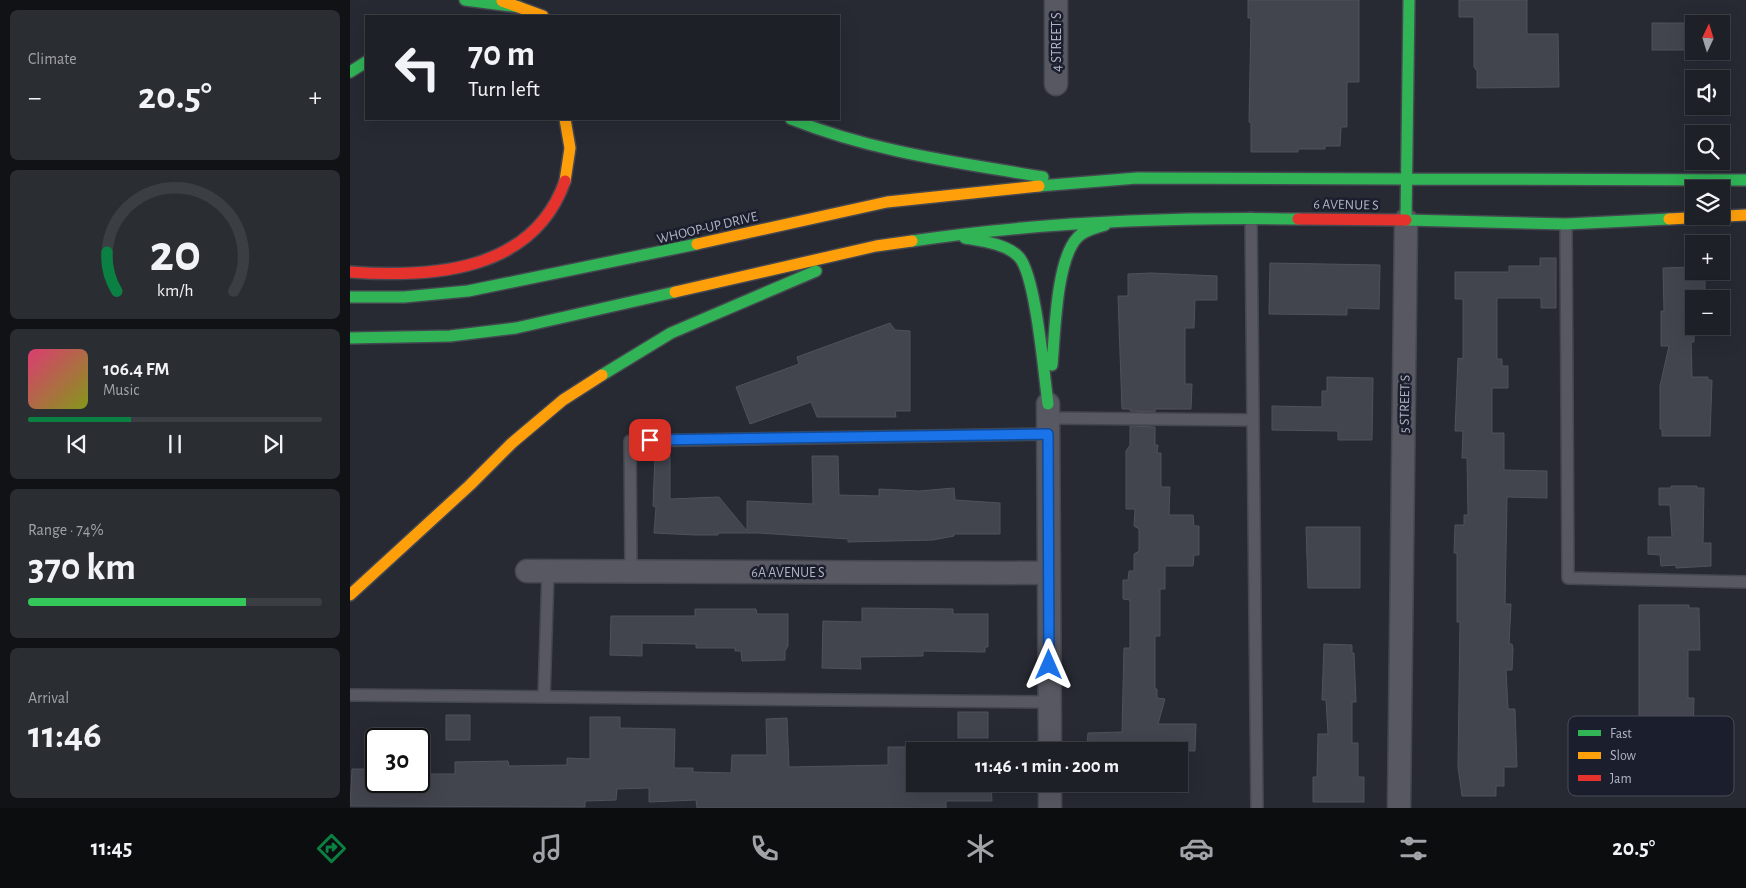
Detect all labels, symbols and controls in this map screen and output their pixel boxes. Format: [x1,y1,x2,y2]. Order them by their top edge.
street label: 4 STREET S [1050,12,1064,72]
north arrow [1685,15,1730,60]
map controls [1685,15,1730,335]
icon: left [385,35,450,100]
text: 70 m [468,37,535,72]
text: Climate [28,51,77,67]
button: sound [1685,70,1730,115]
text: 20.5° [138,78,212,116]
text: Turn left [468,78,540,100]
text: − [28,84,41,112]
text: + [309,84,322,112]
button: search [1685,125,1730,170]
button: layers [1685,180,1730,225]
street label: 6 AVENUE S [1313,197,1379,213]
street label: WHOOP-UP DRIVE [655,209,759,246]
text: 20 [149,228,201,280]
button: + [1685,235,1730,280]
text: km/h [157,282,193,300]
button: − [1685,290,1730,335]
text: 106.4 FM [103,360,169,379]
street label: 5 STREET S [1397,375,1413,433]
text: Music [103,382,139,398]
pin [629,419,671,461]
icon: arrive [636,426,664,454]
icon: previous [63,430,91,458]
icon: pause [161,430,189,458]
icon: next [259,430,287,458]
text: Range · 74% [28,522,104,538]
text: 370 km [28,549,136,587]
street label: 6A AVENUE S [751,566,825,580]
position arrow [1022,638,1074,690]
text: Arrival [28,690,69,706]
legend [1568,716,1734,796]
text: 11:46 [28,717,102,755]
text: Fast [1610,727,1632,741]
speed limit sign: 30 [365,728,430,793]
text: Slow [1610,749,1637,763]
text: 11:46 · 1 min · 200 m [975,757,1119,776]
text: Jam [1610,772,1632,786]
icon: directions [314,831,349,866]
icon: music [530,831,565,866]
icon: phone [747,831,782,866]
icon: climate [963,831,998,866]
icon: car [1179,831,1214,866]
icon: filters [1396,831,1431,866]
text: 11:45 [91,837,132,859]
text: 20.5° [1612,837,1655,859]

